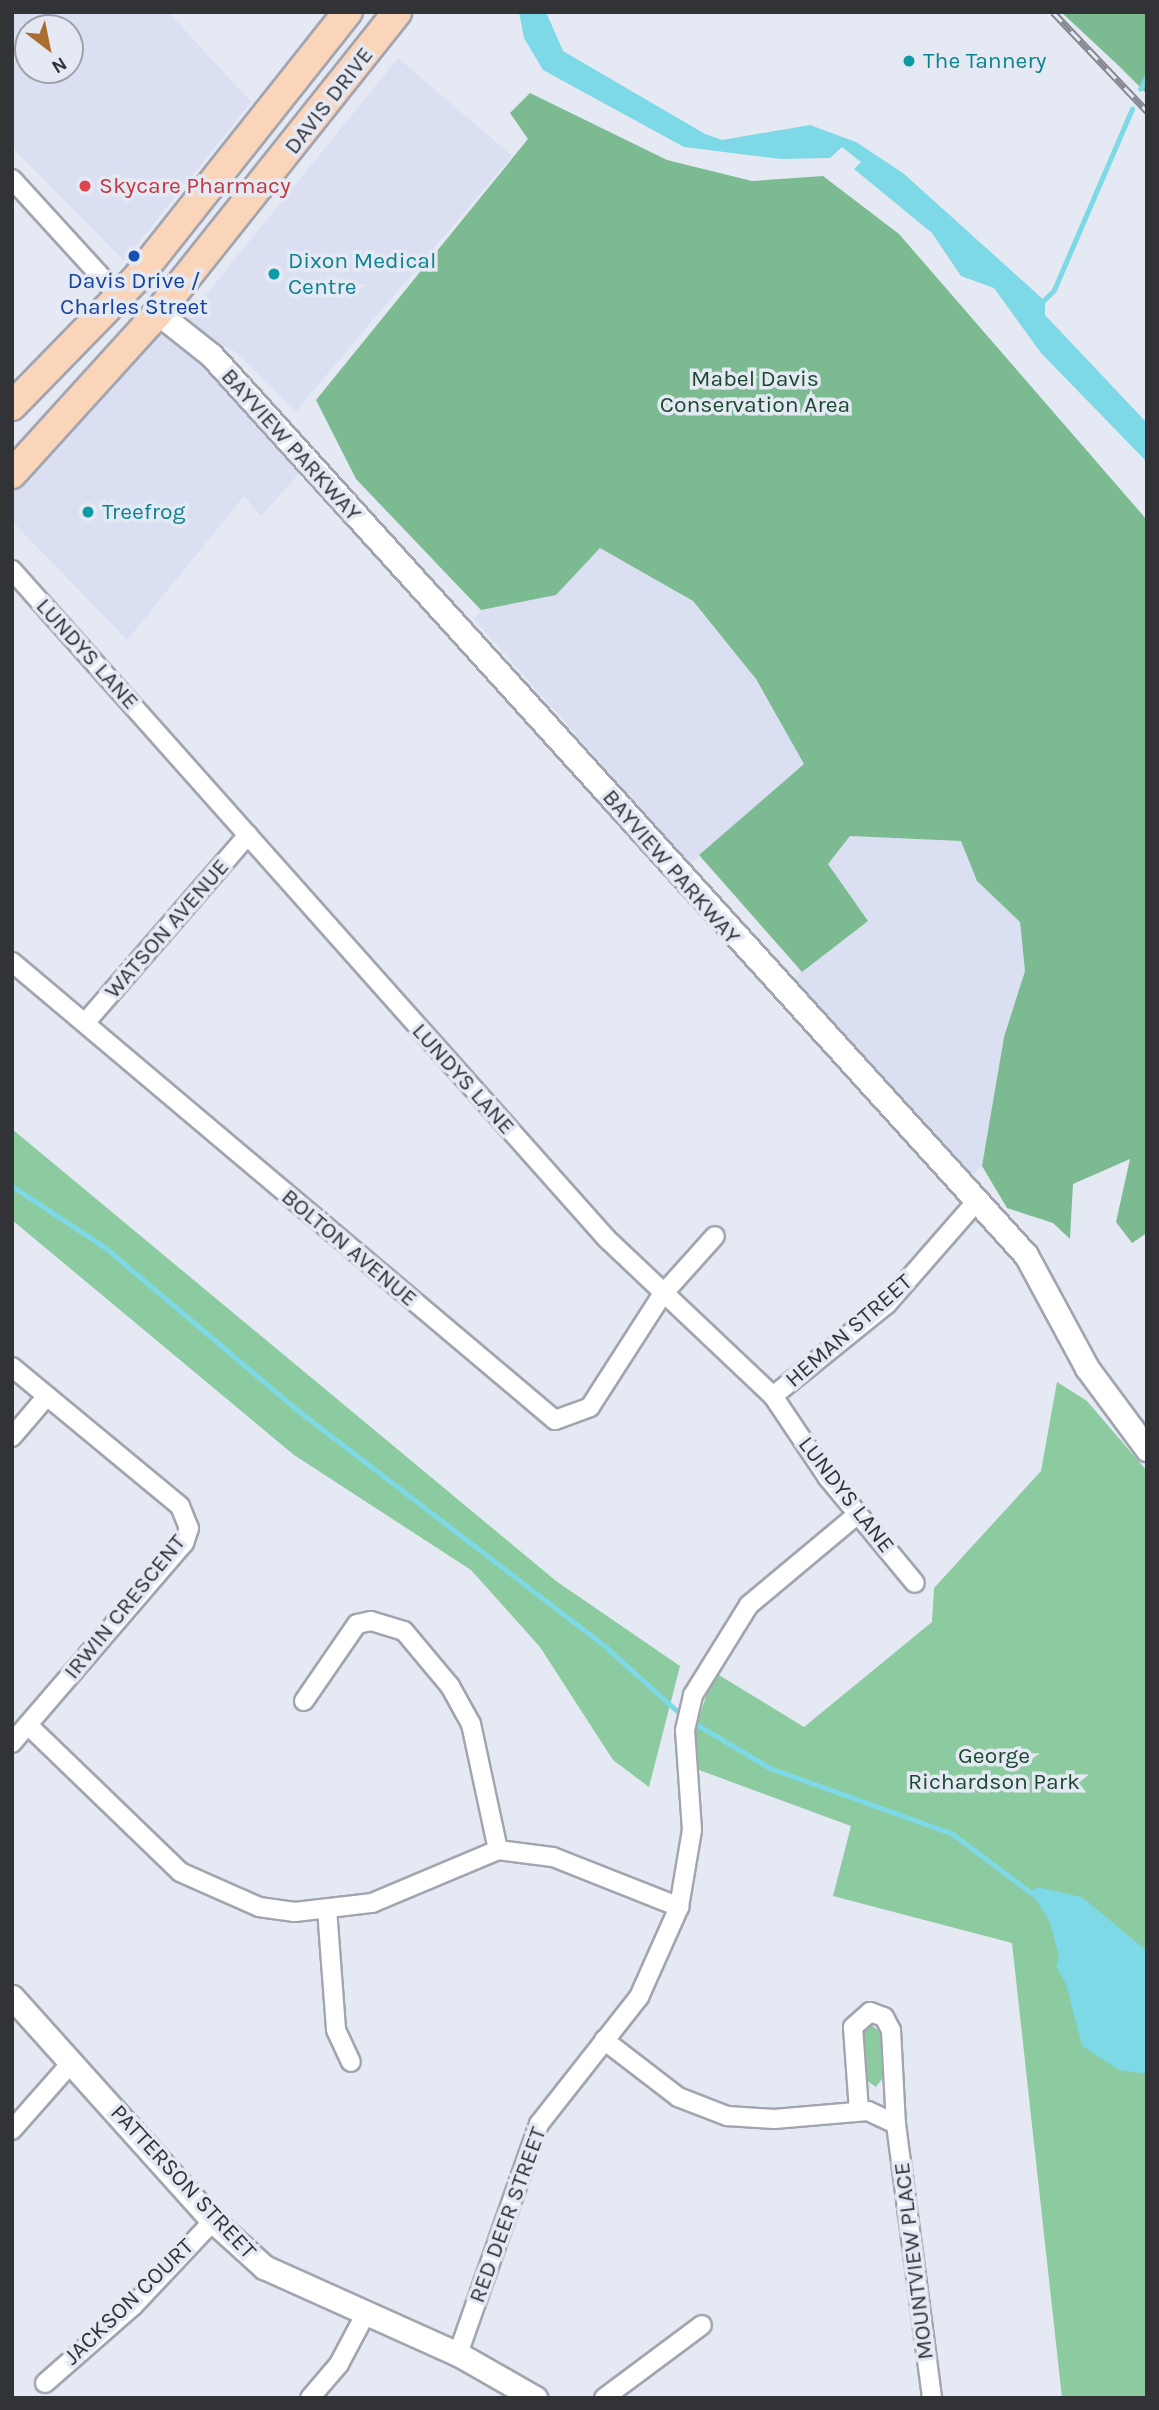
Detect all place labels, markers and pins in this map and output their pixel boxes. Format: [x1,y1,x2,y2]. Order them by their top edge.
place label: The Tannery [923,47,1046,75]
marker: The Tannery [901,53,917,69]
place label: Skycare Pharmacy [99,172,291,200]
marker: Skycare Pharmacy [77,178,93,194]
place label: Dixon Medical Centre [288,247,436,301]
marker: Davis Drive / Charles Street [126,248,142,264]
marker: Dixon Medical Centre [266,266,282,282]
place label: Davis Drive / Charles Street [60,267,208,321]
place label: Treefrog [102,498,186,526]
marker: Treefrog [80,504,96,520]

